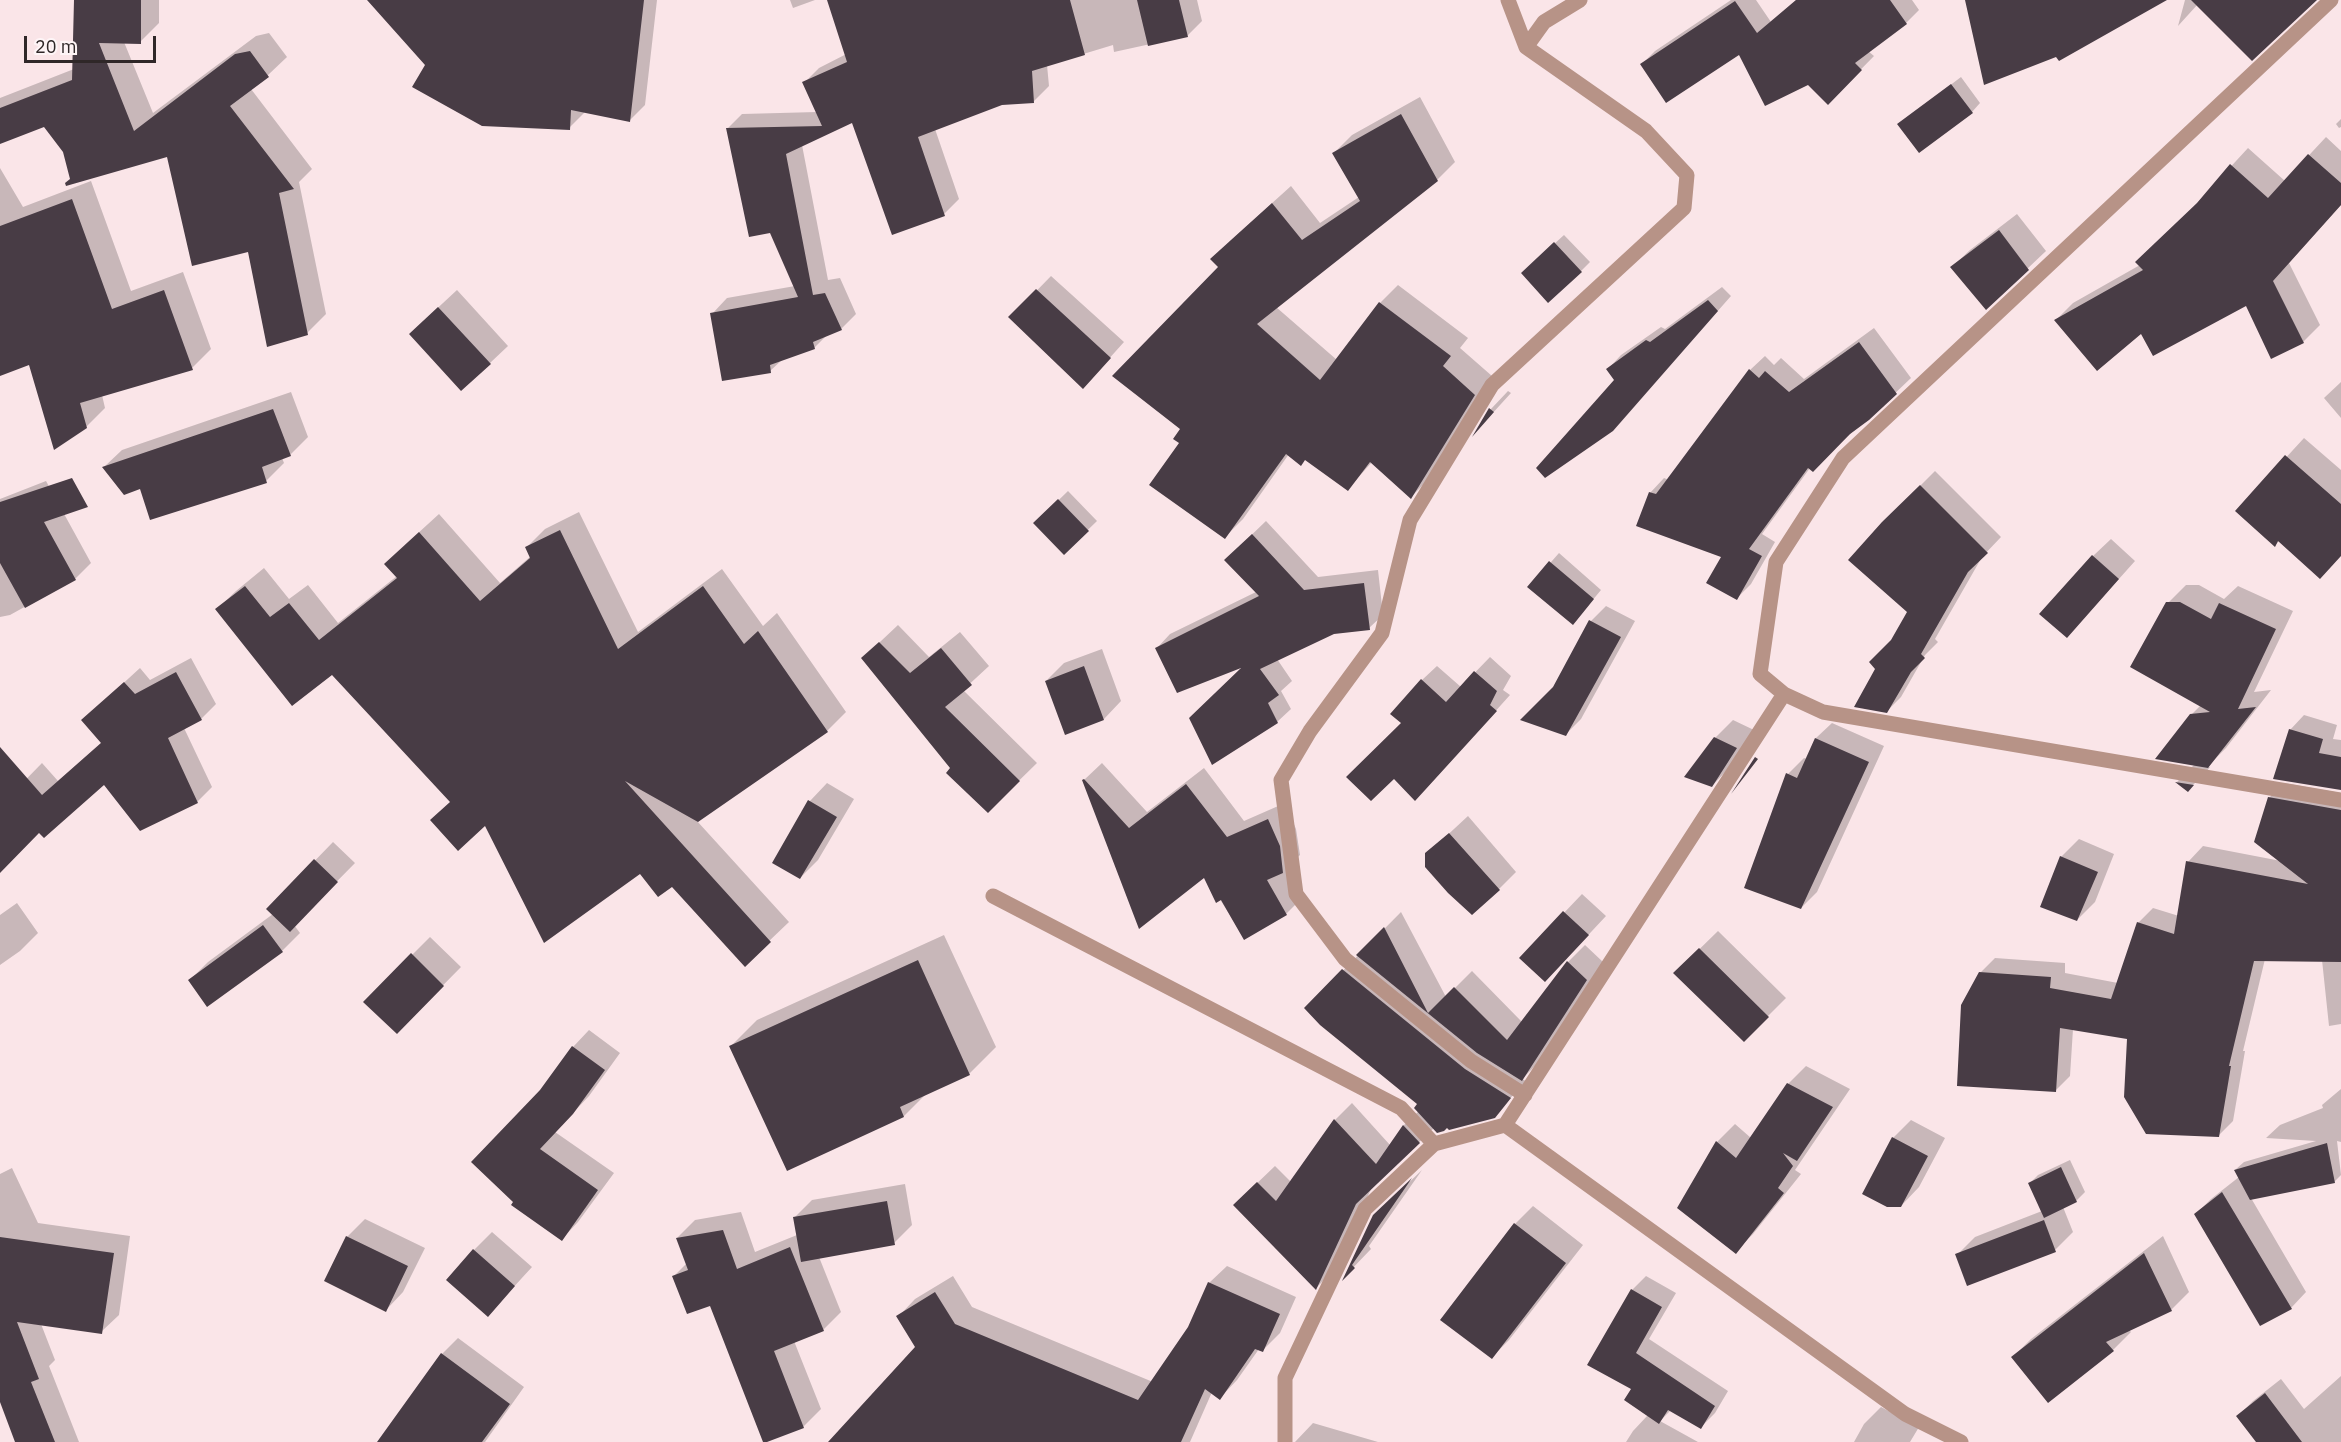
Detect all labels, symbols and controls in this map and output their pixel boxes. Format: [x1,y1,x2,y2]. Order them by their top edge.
scale bar [27,24,159,62]
text: 20 m [35,35,77,58]

